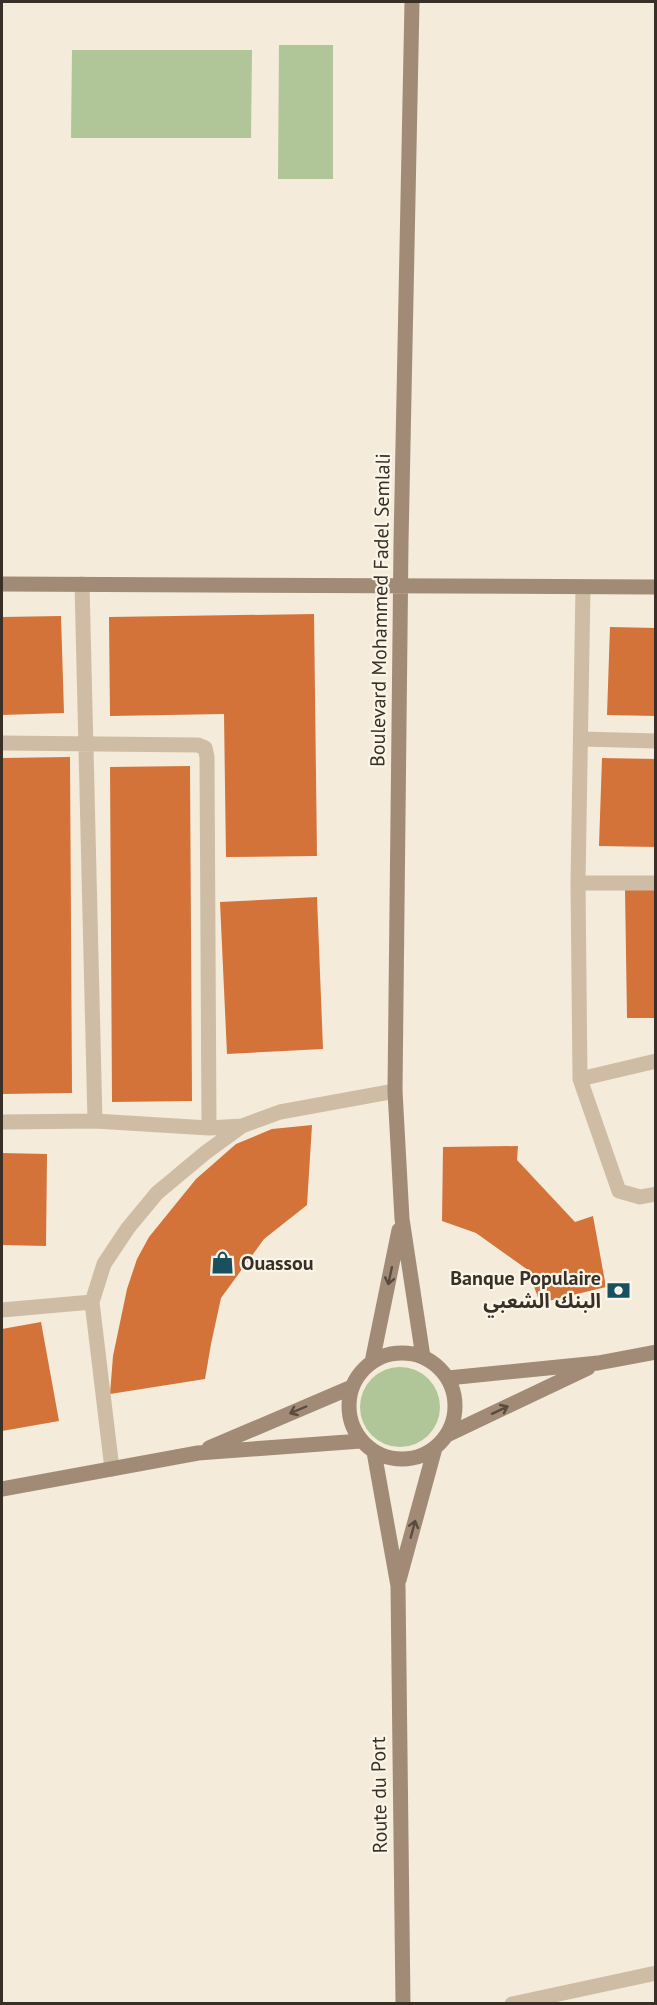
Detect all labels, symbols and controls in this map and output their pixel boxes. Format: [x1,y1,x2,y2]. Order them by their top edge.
street label: Boulevard Mohammed Fadel Semlali [364,453,396,767]
shop icon: Ouassou [210,1250,236,1276]
place label: Ouassou [241,1250,313,1276]
place label: Banque Populaire البنك الشعبي [450,1265,601,1318]
one-way arrow [384,1266,395,1285]
bank icon: Banque Populaire البنك الشعبي [606,1277,632,1303]
one-way arrow [491,1403,509,1415]
one-way arrow [290,1405,308,1416]
one-way arrow [408,1520,419,1539]
street label: Route du Port [365,1736,393,1854]

